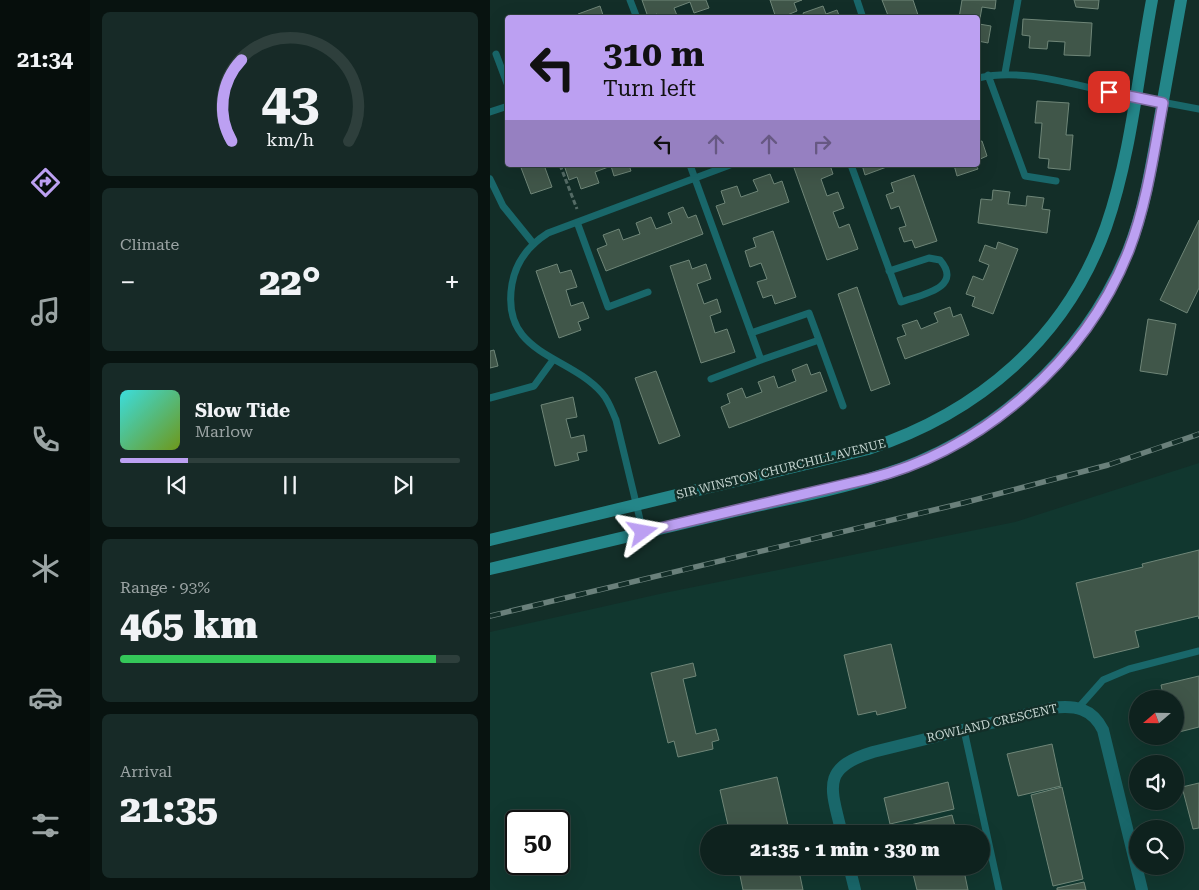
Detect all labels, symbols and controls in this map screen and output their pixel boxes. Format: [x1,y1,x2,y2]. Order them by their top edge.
text: 310 m [603,34,704,75]
icon: left [520,35,585,100]
text: 21:34 [17,47,73,72]
pin [1088,71,1130,113]
text: 43 [261,72,319,133]
text: Turn left [603,76,696,101]
icon: arrive [1095,78,1123,106]
text: km/h [266,129,314,150]
icon: left [649,130,677,158]
icon: ahead [702,130,730,158]
icon: ahead [755,130,783,158]
icon: right [808,130,836,158]
icon: directions [28,165,63,200]
text: Climate [120,235,179,254]
text: 22° [259,260,321,304]
text: − [120,266,136,299]
text: + [444,266,460,299]
icon: music [28,294,63,329]
text: Slow Tide [195,399,290,422]
icon: phone [28,422,63,457]
text: Marlow [195,422,253,441]
street label: SIR WINSTON CHURCHILL AVENUE [675,436,887,502]
icon: previous [163,471,191,499]
icon: pause [276,471,304,499]
icon: next [389,471,417,499]
position arrow [616,505,668,557]
icon: climate [28,551,63,586]
text: Range · 93% [120,578,210,597]
text: 465 km [120,603,258,647]
icon: car [28,680,63,715]
north arrow [1129,690,1184,745]
map controls [1129,690,1184,875]
street label: ROWLAND CRESCENT [925,701,1059,745]
button: sound [1129,755,1184,810]
text: Arrival [120,762,172,781]
text: 21:35 [120,787,218,831]
icon: filters [28,808,63,843]
speed limit sign: 50 [505,810,570,875]
button: search [1129,820,1184,875]
text: 21:35 · 1 min · 330 m [750,838,940,861]

